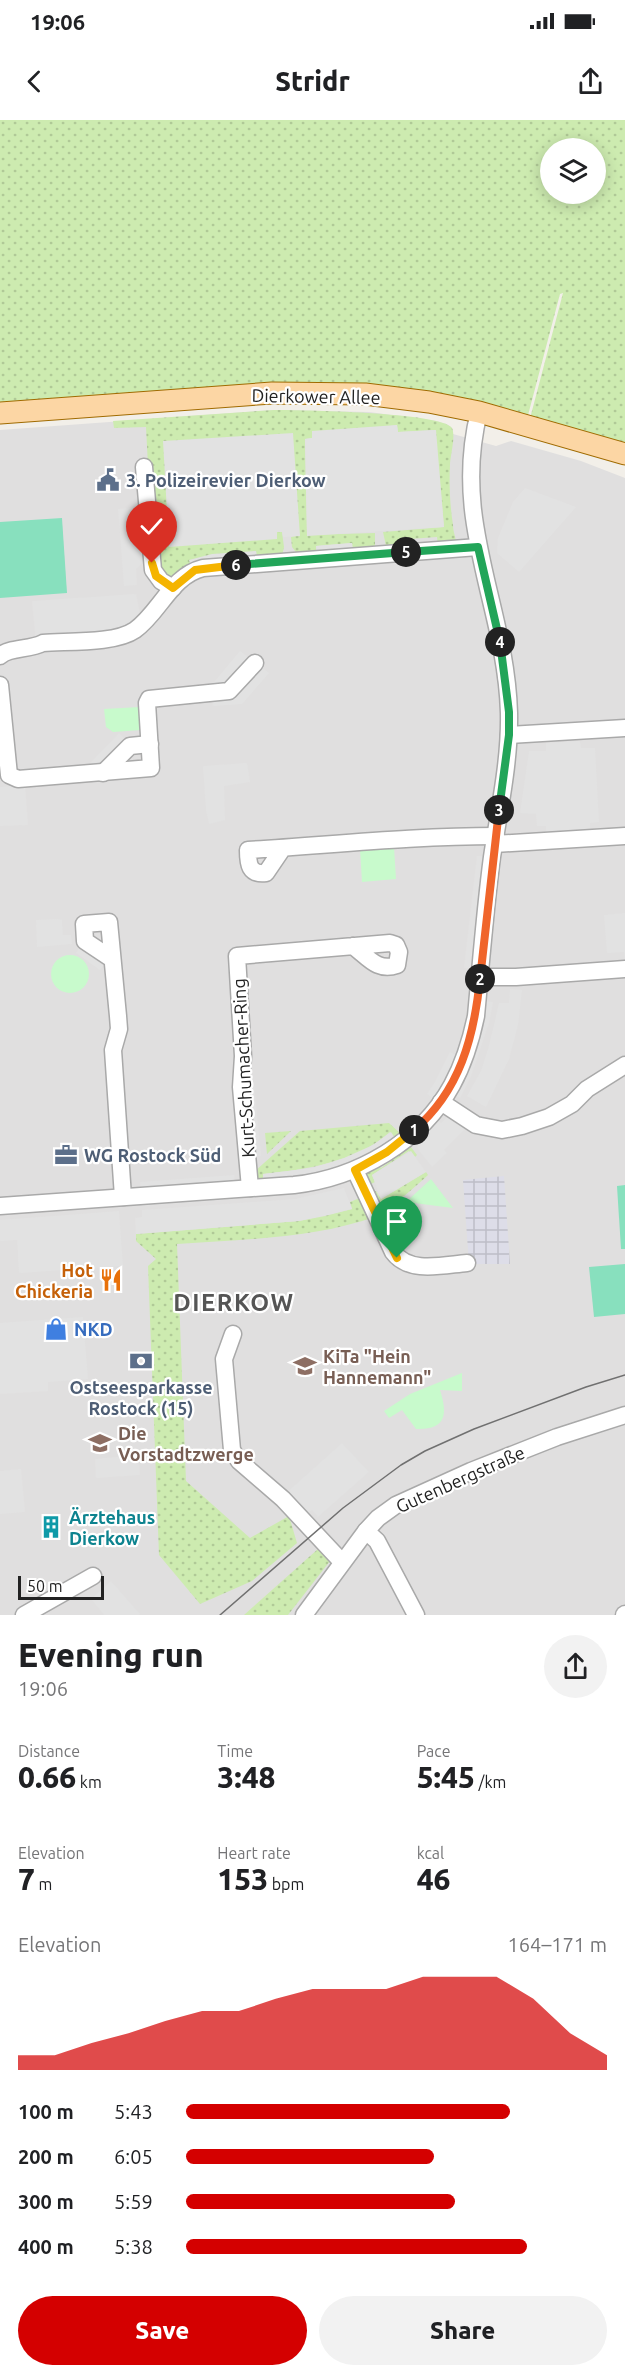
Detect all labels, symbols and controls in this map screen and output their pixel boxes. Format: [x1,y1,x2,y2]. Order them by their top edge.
text: 19:06 [30,9,85,34]
icon: back [18,65,51,98]
icon: share [574,65,607,98]
text: Stridr [275,66,350,96]
map controls [540,138,606,204]
button: layers [540,138,606,204]
street label: Dierkower Allee [251,385,381,407]
public building icon: 3. Polizeirevier Dierkow [95,467,121,493]
place label: 3. Polizeirevier Dierkow [126,470,326,490]
pin [126,501,177,563]
icon: check [135,510,168,543]
pin: 5 [391,537,421,567]
text: 5 [401,543,411,561]
pin: 6 [221,550,251,580]
text: 6 [231,556,241,574]
pin: 4 [485,627,515,657]
text: 4 [495,633,505,651]
pin: 3 [484,795,514,825]
text: 3 [494,801,504,819]
pin: 2 [465,964,495,994]
text: 2 [475,970,485,988]
street label: Kurt-Schumacher-Ring [228,978,258,1158]
pin: 1 [399,1115,429,1145]
text: 1 [409,1121,419,1139]
office icon: WG Rostock Süd [53,1142,79,1168]
place label: WG Rostock Süd [84,1145,221,1165]
pin [371,1196,422,1258]
icon: arrive [380,1205,413,1238]
place label: Hot Chickeria [15,1260,93,1301]
restaurant icon: Hot Chickeria [98,1267,124,1293]
district label: DIERKOW [173,1289,295,1316]
shop icon: NKD [43,1316,69,1342]
place label: NKD [74,1319,113,1339]
place label: KiTa "Hein Hannemann" [323,1346,431,1387]
bank icon: Ostseesparkasse Rostock (15) [128,1348,154,1374]
school or university icon: KiTa "Hein Hannemann" [292,1353,318,1379]
place label: Ostseesparkasse Rostock (15) [69,1377,213,1419]
place label: Die Vorstadtzwerge [118,1423,254,1464]
school or university icon: Die Vorstadtzwerge [87,1430,113,1456]
street label: Gutenbergstraße [393,1442,527,1516]
place label: Ärztehaus Dierkow [69,1507,155,1548]
building icon: Ärztehaus Dierkow [38,1514,64,1540]
scale bar [18,1573,104,1600]
text: 50 m [27,1577,63,1595]
button: share [544,1635,607,1698]
text: Evening run [18,1636,204,1673]
text: 19:06 [18,1677,68,1700]
text: Distance [18,1742,80,1760]
text: Time [217,1742,253,1760]
text: Pace [417,1742,451,1760]
text: 0.66 [18,1760,76,1794]
text: 3:48 [217,1760,275,1794]
text: 5:45 [417,1760,475,1794]
text: km [76,1773,102,1791]
text: /km [475,1773,506,1791]
text: Elevation [18,1844,85,1862]
text: Heart rate [217,1844,291,1862]
text: kcal [417,1844,444,1862]
text: 7 [18,1862,35,1896]
text: 153 [217,1862,268,1896]
text: 46 [417,1862,451,1896]
text: m [35,1875,52,1893]
text: bpm [268,1875,304,1893]
text: Elevation [18,1933,101,1956]
text: 164–171 m [508,1933,607,1956]
text: 100 m [18,2100,74,2123]
text: 5:43 [114,2100,153,2123]
text: 200 m [18,2145,74,2168]
text: 6:05 [114,2145,153,2168]
text: 300 m [18,2190,74,2213]
text: 5:59 [114,2190,153,2213]
text: 400 m [18,2235,74,2258]
text: 5:38 [114,2235,153,2258]
button: Save [18,2296,307,2365]
button: Share [319,2296,607,2365]

